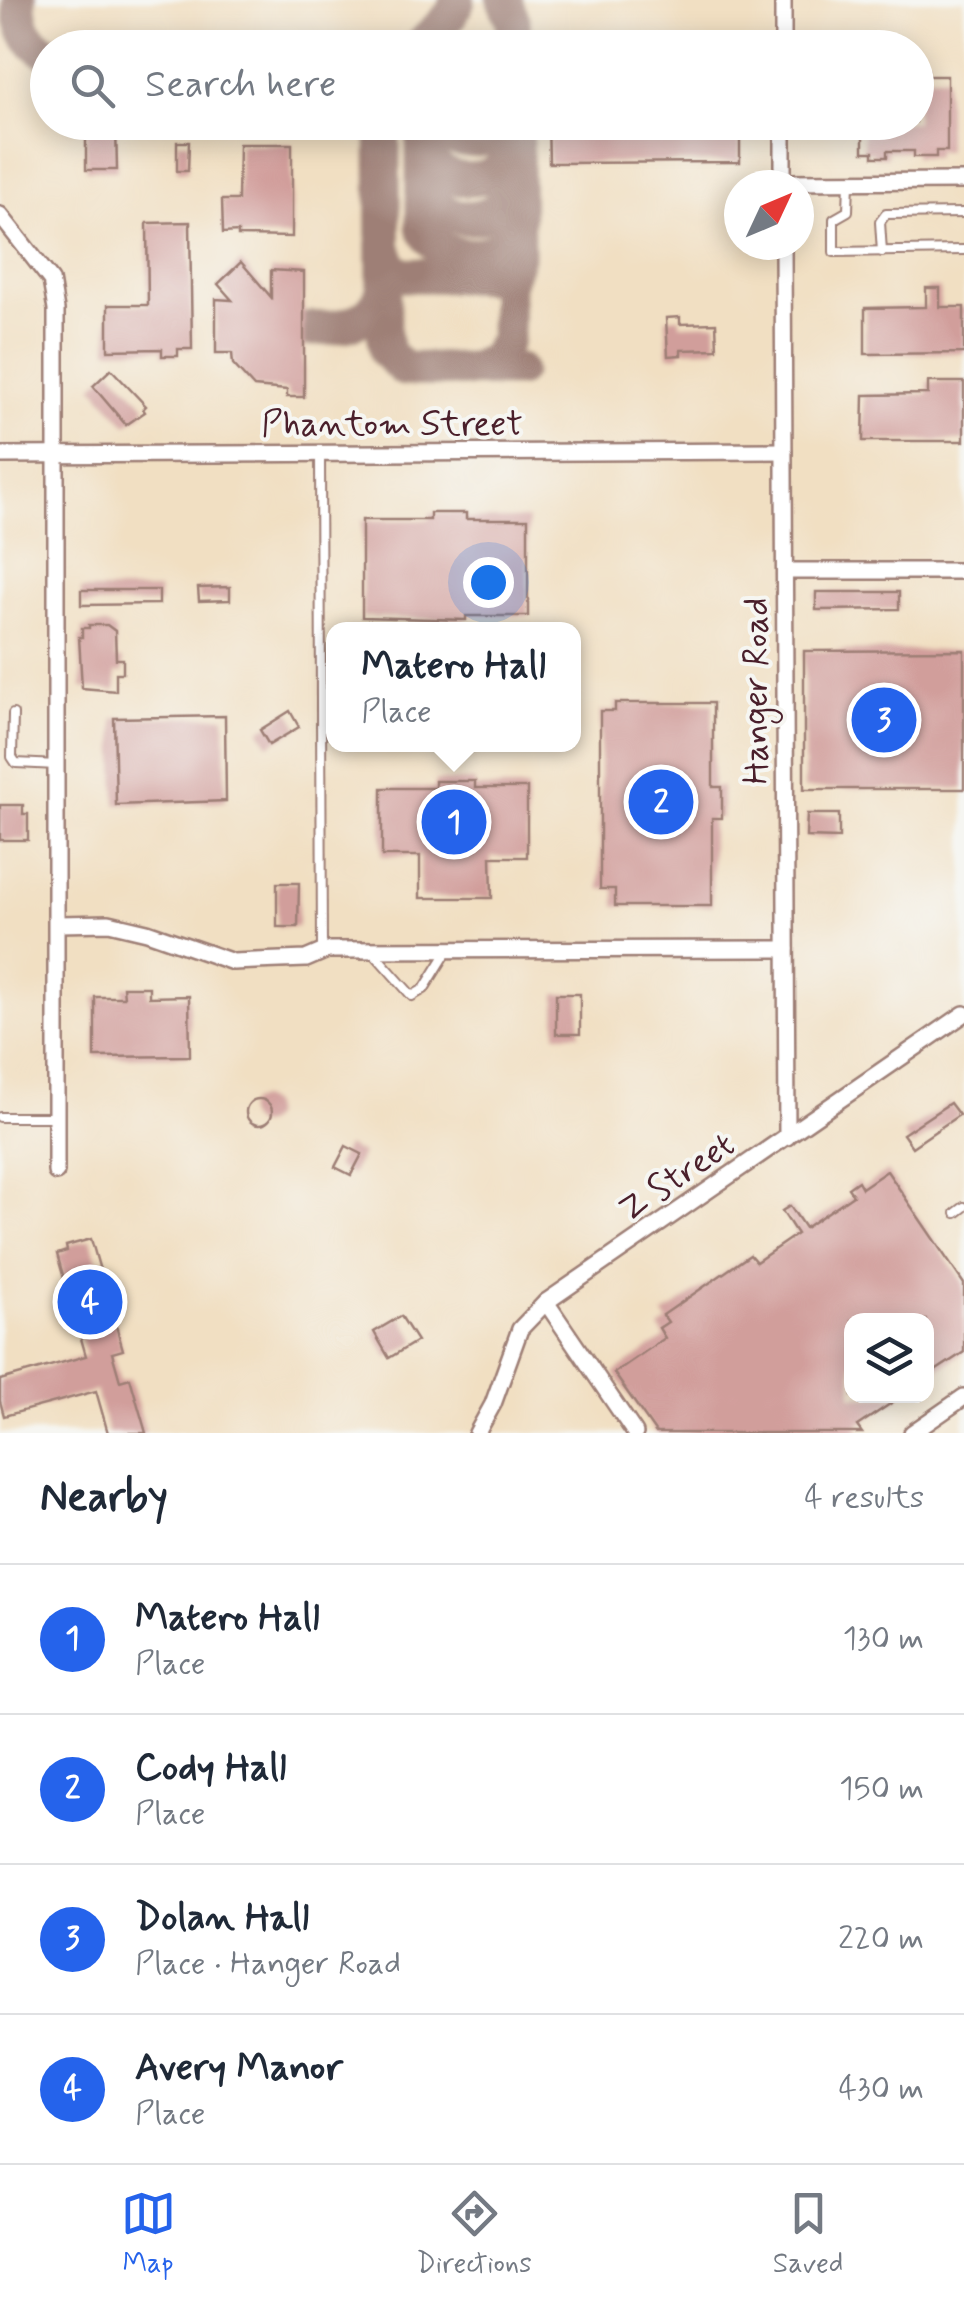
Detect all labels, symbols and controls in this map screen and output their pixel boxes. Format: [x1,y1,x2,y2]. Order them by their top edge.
search box [30,30,934,140]
icon: search [65,58,120,113]
text: Search here [145,61,336,110]
north arrow [724,170,814,260]
street label: Phantom Street [261,402,523,448]
your location [463,557,514,608]
street label: Hanger Road [734,598,783,784]
popup [326,622,581,752]
text: Matero Hall [361,642,546,691]
pin: 3 [852,682,916,758]
text: Place [361,691,432,733]
pin: 2 [628,764,694,840]
pin: 1 [422,784,486,860]
street label: Z Street [610,1122,744,1233]
pin: 4 [58,1264,122,1340]
map controls [844,1313,934,1403]
button: layers [844,1313,934,1403]
text: Nearby [40,1471,168,1526]
text: 4 results [804,1477,924,1519]
text: Matero Hall [135,1594,320,1643]
text: 1 [65,1618,80,1660]
text: 130 m [843,1618,924,1660]
text: Place [135,1643,205,1685]
text: Cody Hall [135,1744,286,1793]
text: 2 [65,1768,80,1810]
text: 150 m [839,1768,924,1810]
text: Place [135,1793,205,1835]
text: Dolan Hall [135,1894,309,1943]
text: 3 [65,1918,80,1960]
text: 220 m [838,1918,924,1960]
text: Place · Hanger Road [135,1943,401,1985]
text: Avery Manor [135,2044,343,2093]
text: 4 [63,2068,82,2110]
text: 430 m [838,2068,924,2110]
text: Place [135,2093,205,2135]
tab: Map [121,2186,176,2283]
tab: Directions [417,2186,532,2283]
tab: Saved [773,2186,843,2283]

